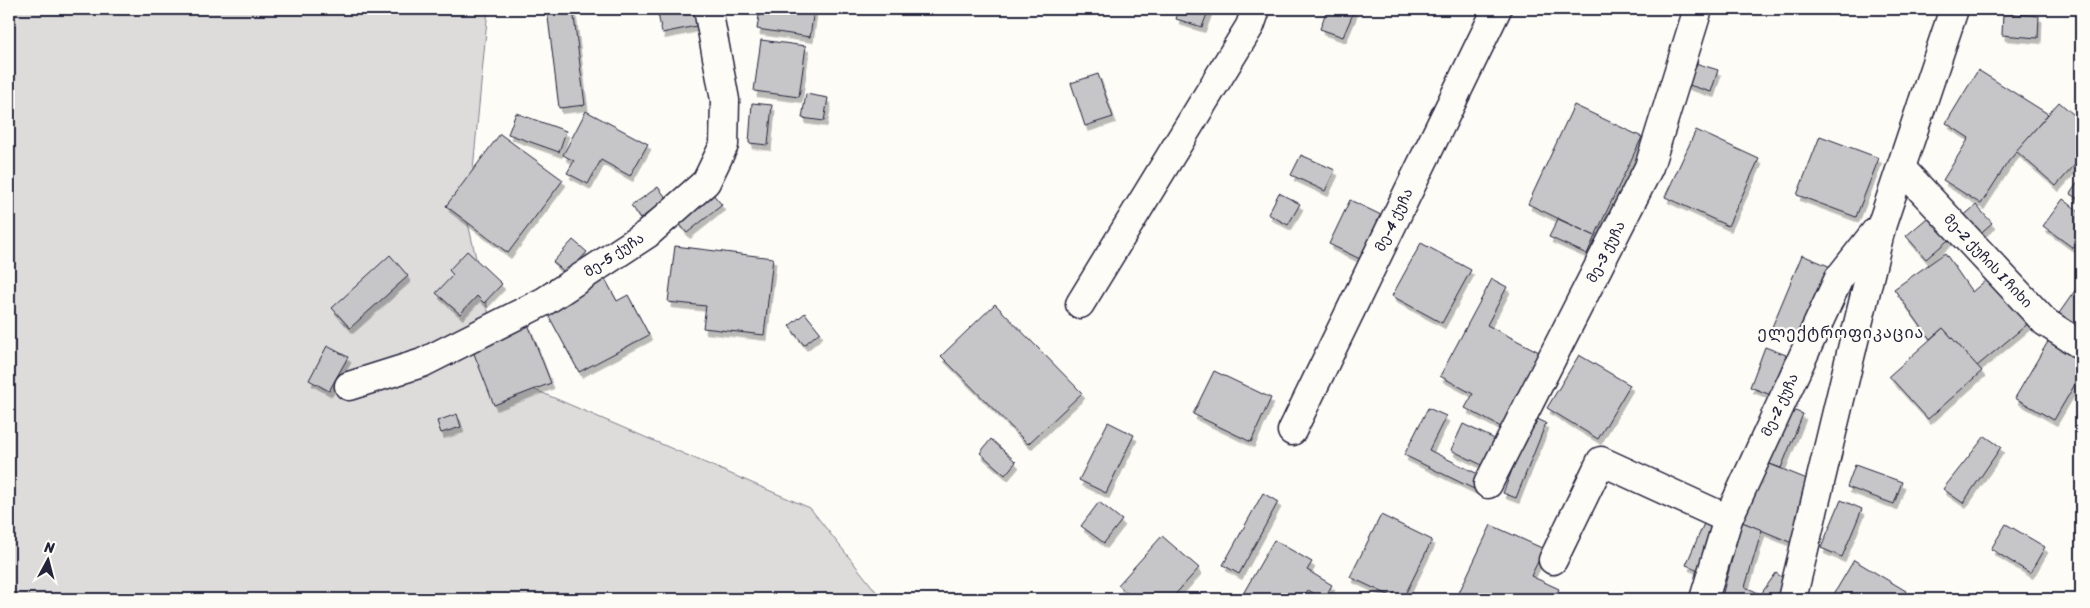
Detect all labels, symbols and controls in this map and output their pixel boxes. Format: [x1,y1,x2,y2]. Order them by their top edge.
street label: მე-4 ქუჩა [1368,184,1420,256]
street label: მე-2 ქუჩის I ჩიხი [1937,208,2039,314]
street label: მე-3 ქუჩა [1580,216,1632,288]
street label: მე-5 ქუჩა [579,226,649,284]
district label: ელექტროფიკაცია [1758,318,1924,347]
street label: მე-2 ქუჩა [1754,369,1806,441]
text: N [42,534,56,561]
north arrow [22,536,72,586]

